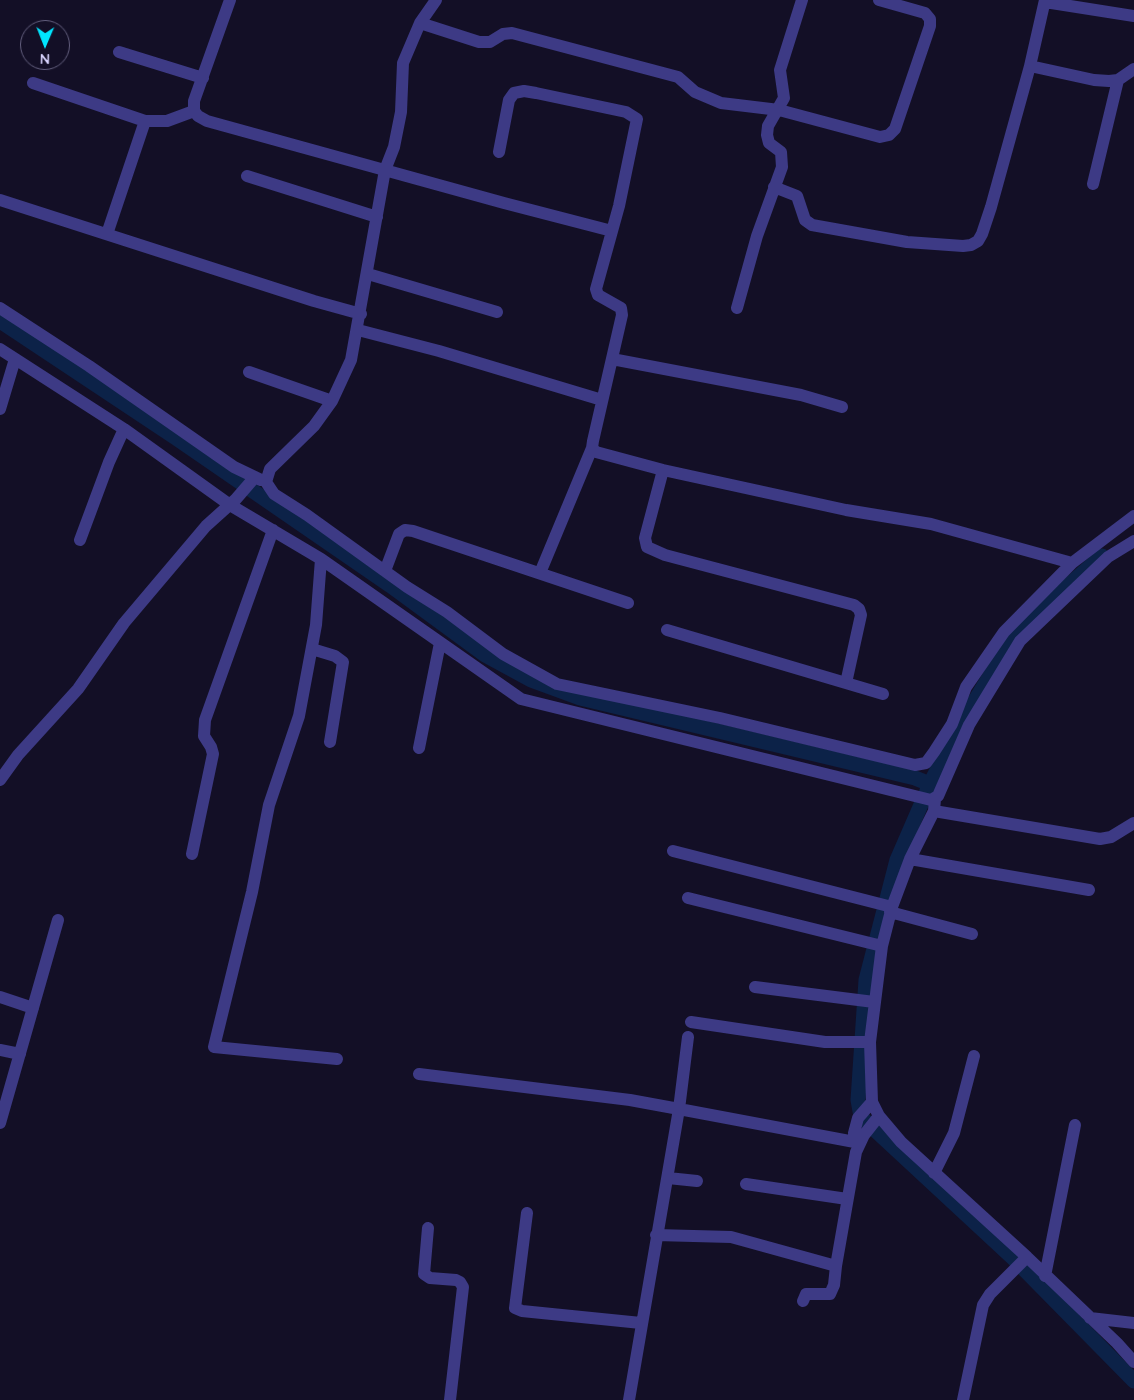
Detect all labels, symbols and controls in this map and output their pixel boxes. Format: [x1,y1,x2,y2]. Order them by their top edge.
north arrow [20,20,70,70]
text: N [39,50,50,68]

